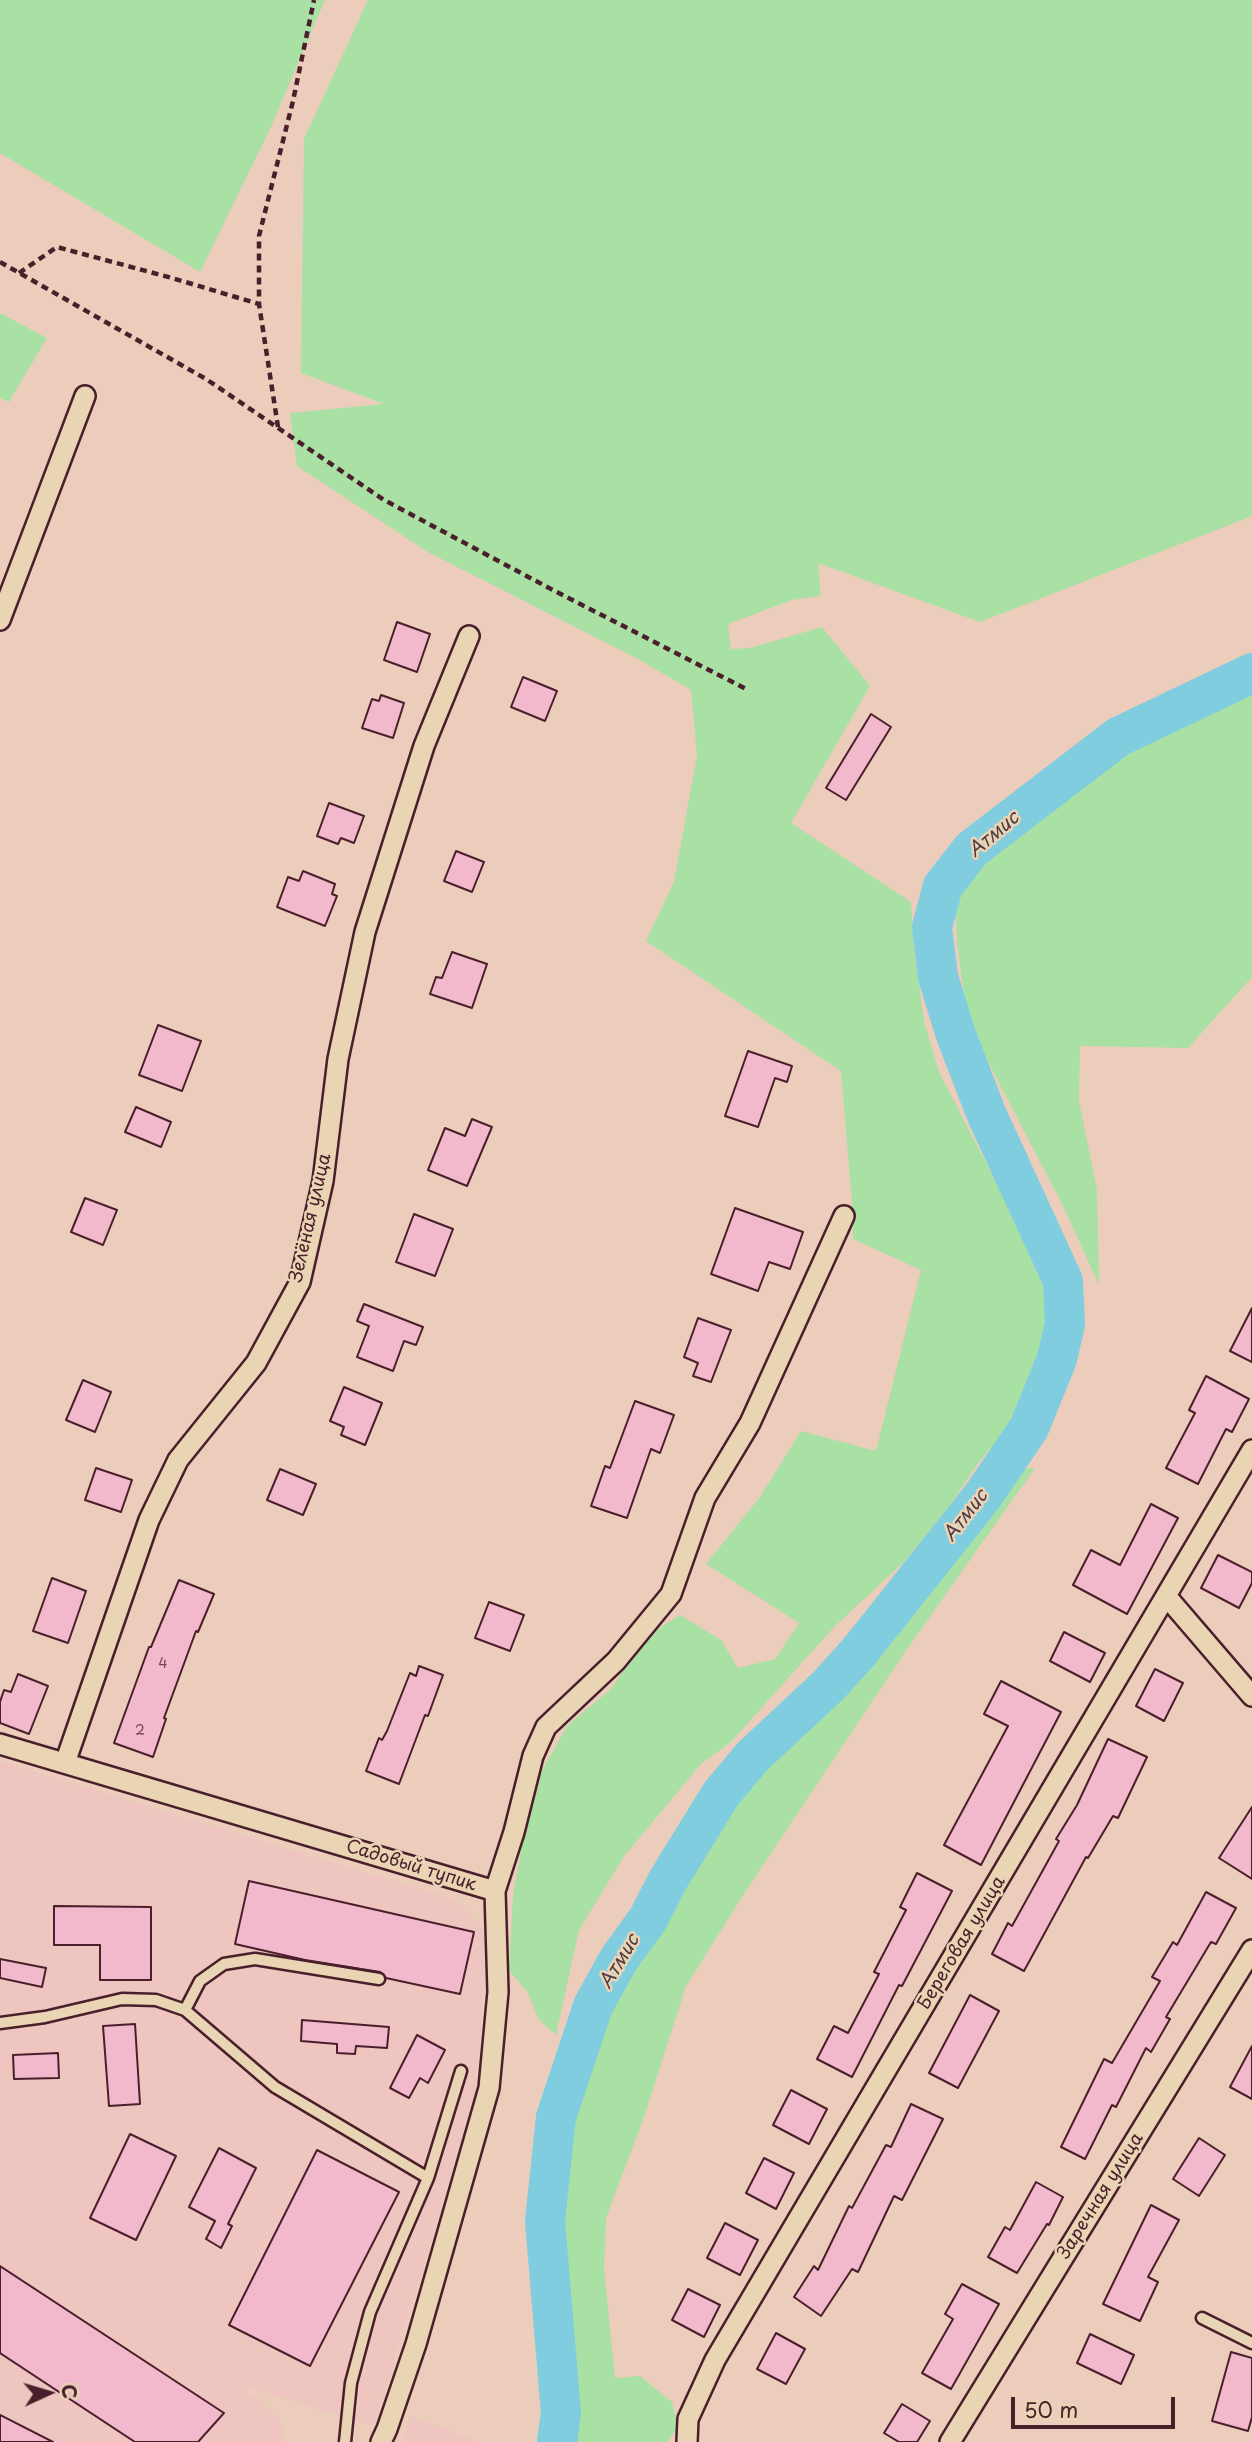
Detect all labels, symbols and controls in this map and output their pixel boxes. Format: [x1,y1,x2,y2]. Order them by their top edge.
water label: Атмис [964,807,1024,863]
street label: Зелёная улица [286,1151,336,1285]
water label: Атмис [939,1486,993,1546]
house number: 4 [158,1656,168,1672]
house number: 2 [135,1723,145,1739]
street label: Садовый тупик [343,1836,479,1896]
street label: Береговая улица [914,1873,1010,2013]
water label: Атмис [595,1931,645,1993]
street label: Заречная улица [1054,2129,1148,2263]
north arrow [14,2358,84,2428]
scale bar [1014,2382,1178,2426]
text: С [55,2383,84,2400]
text: 50 m [1024,2393,1078,2425]

